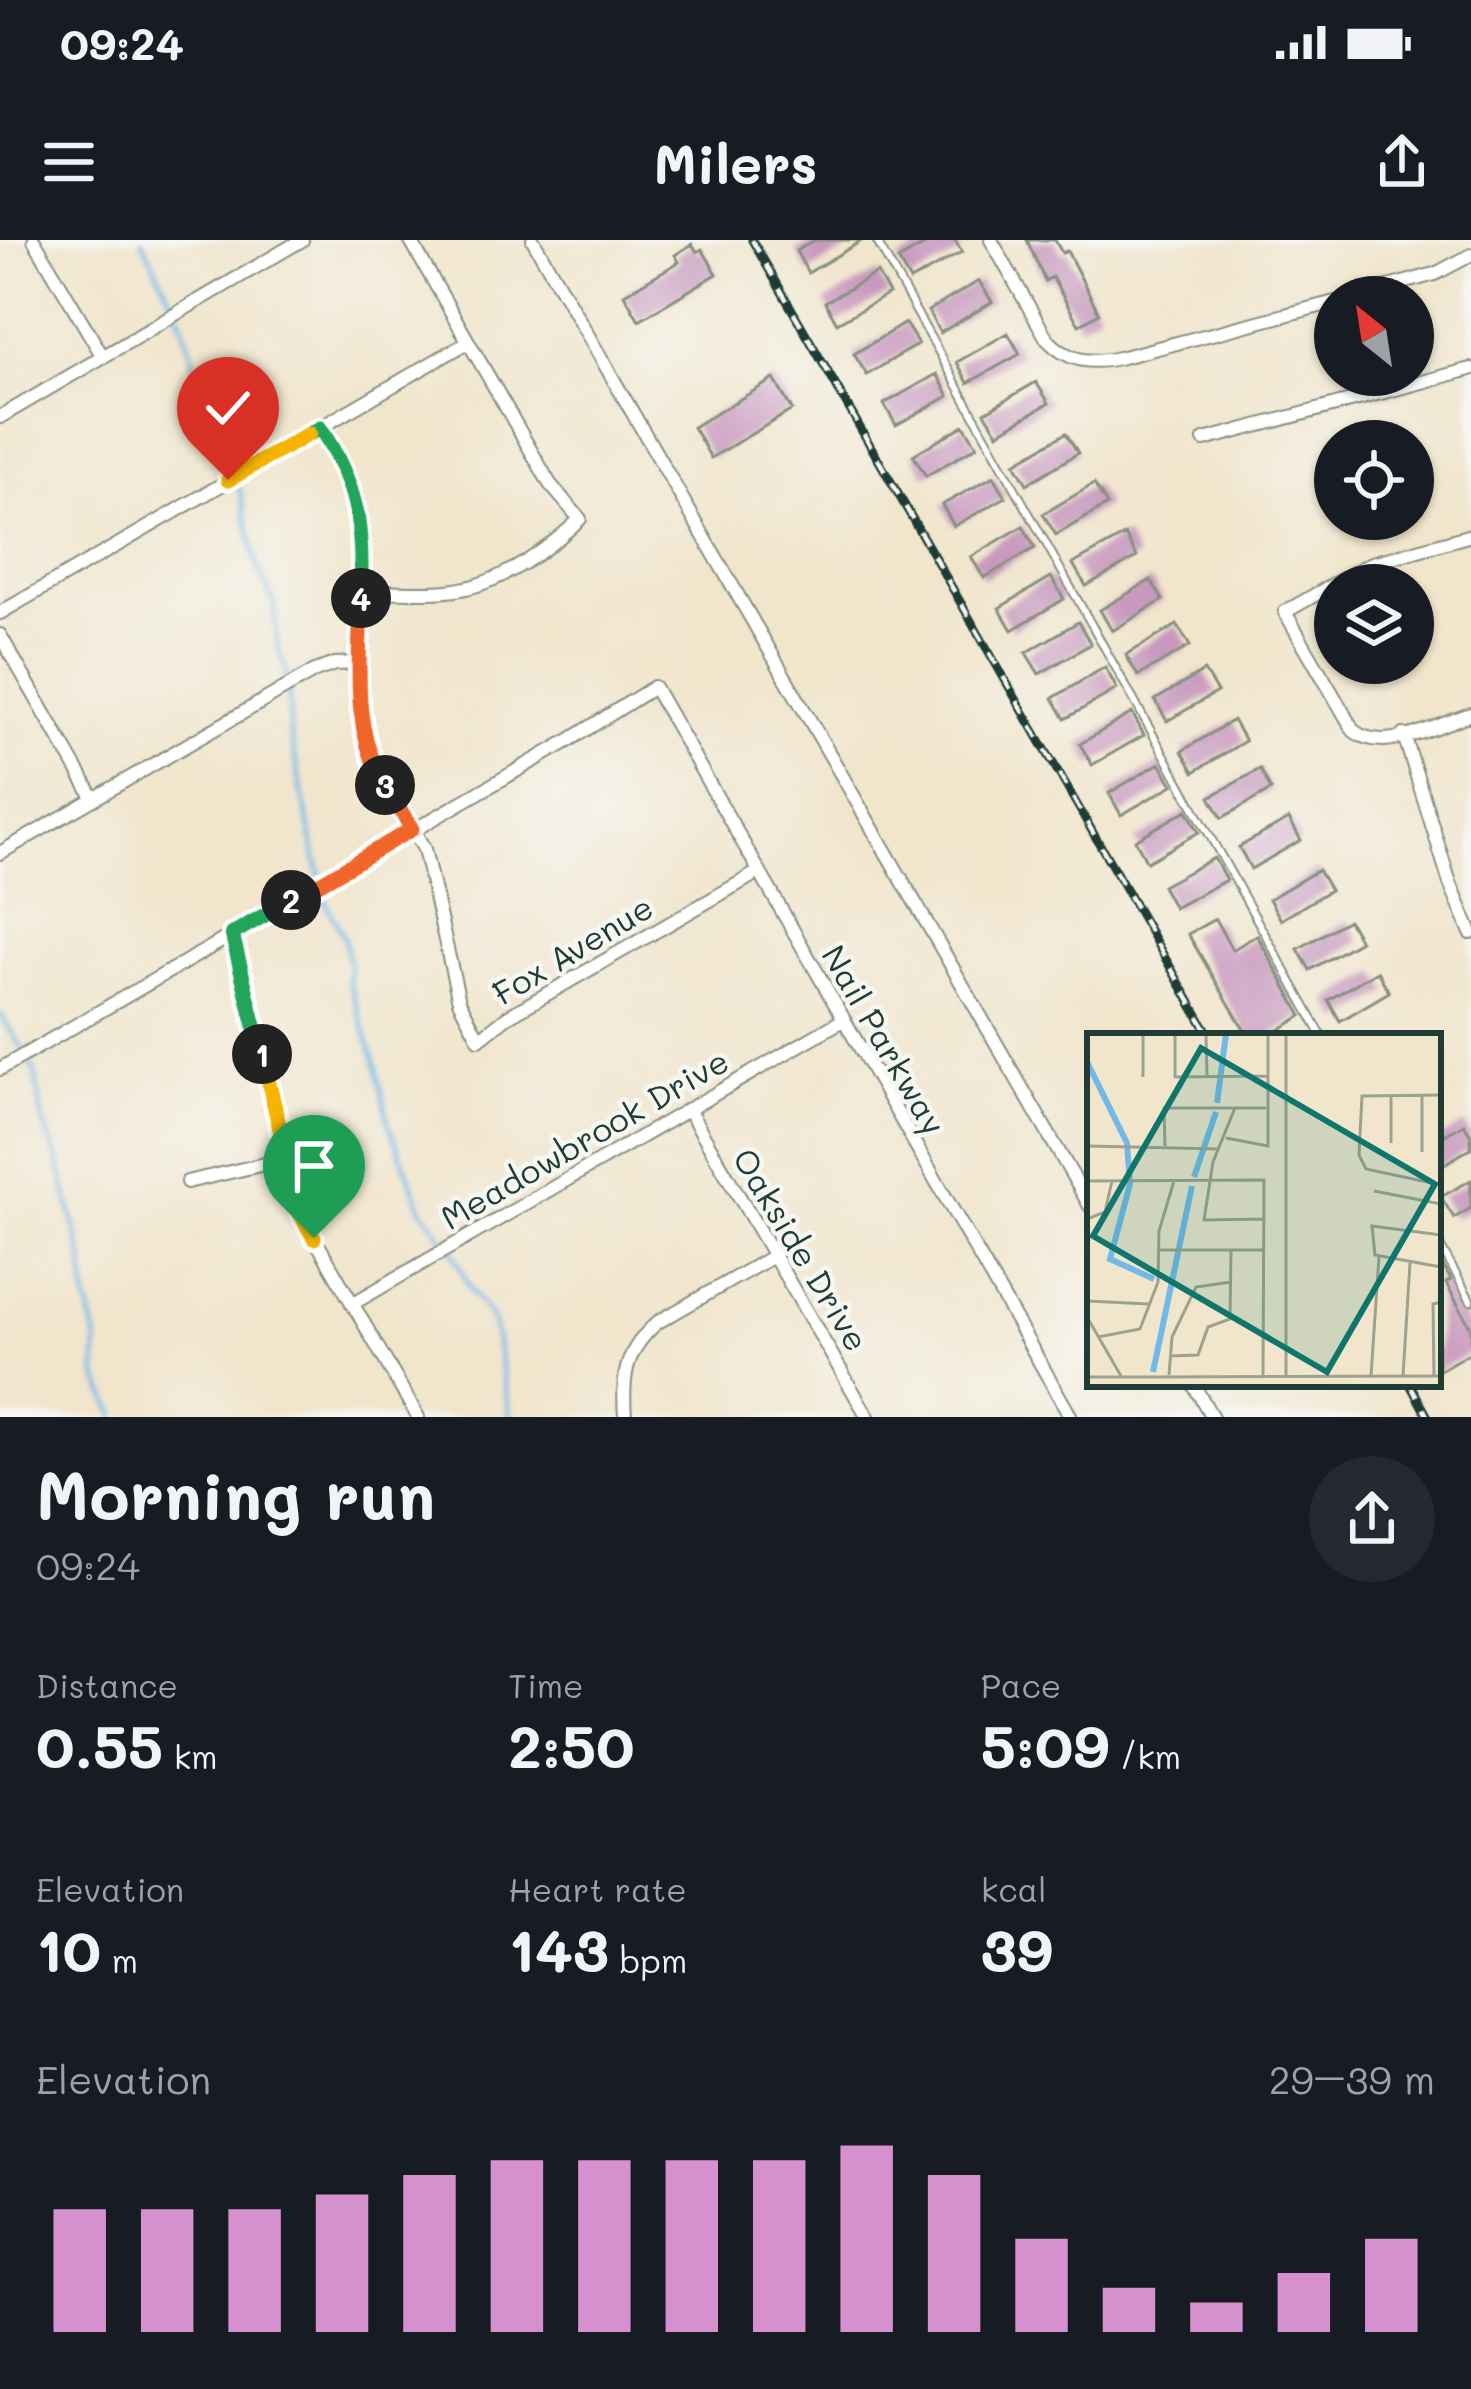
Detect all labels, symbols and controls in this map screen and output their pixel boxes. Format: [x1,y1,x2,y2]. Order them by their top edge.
text: 09:24 [60,13,184,71]
text: Milers [653,127,818,198]
icon: menu [36,129,102,195]
icon: share [1369,129,1435,195]
north arrow [1314,276,1434,396]
map controls [1314,276,1434,684]
pin [177,357,279,480]
icon: check [195,375,261,441]
button: locate [1314,420,1434,540]
button: layers [1314,564,1434,684]
pin: 4 [331,568,391,628]
text: 4 [351,576,371,619]
pin: 3 [355,755,415,815]
text: 3 [375,763,395,806]
pin: 2 [261,870,321,930]
text: 2 [282,878,300,921]
street label: Fox Avenue [484,884,660,1014]
street label: Nail Parkway [812,936,957,1142]
pin: 1 [232,1024,292,1084]
text: 1 [255,1032,269,1075]
inset map [1087,1033,1441,1387]
street label: Meadowbrook Drive [432,1038,736,1238]
pin [263,1115,365,1238]
icon: arrive [281,1133,347,1199]
street label: Oakside Drive [724,1140,880,1358]
text: Morning run [36,1451,435,1537]
button: share [1309,1456,1435,1582]
text: 09:24 [36,1539,140,1590]
text: Distance [36,1663,178,1706]
text: Time [508,1663,584,1706]
text: Pace [981,1663,1061,1706]
text: 0.55 [36,1706,163,1784]
text: 2:50 [508,1706,635,1784]
text: 5:09 [981,1706,1109,1784]
text: km [163,1734,218,1777]
text: /km [1109,1734,1181,1777]
text: Elevation [36,1867,184,1910]
text: Heart rate [508,1867,687,1910]
text: kcal [981,1867,1046,1910]
text: 10 [36,1910,101,1988]
text: 143 [508,1910,609,1988]
text: 39 [981,1910,1053,1988]
text: m [101,1938,138,1981]
text: bpm [609,1938,687,1981]
text: Elevation [36,2053,211,2104]
text: 29–39 m [1269,2053,1435,2104]

